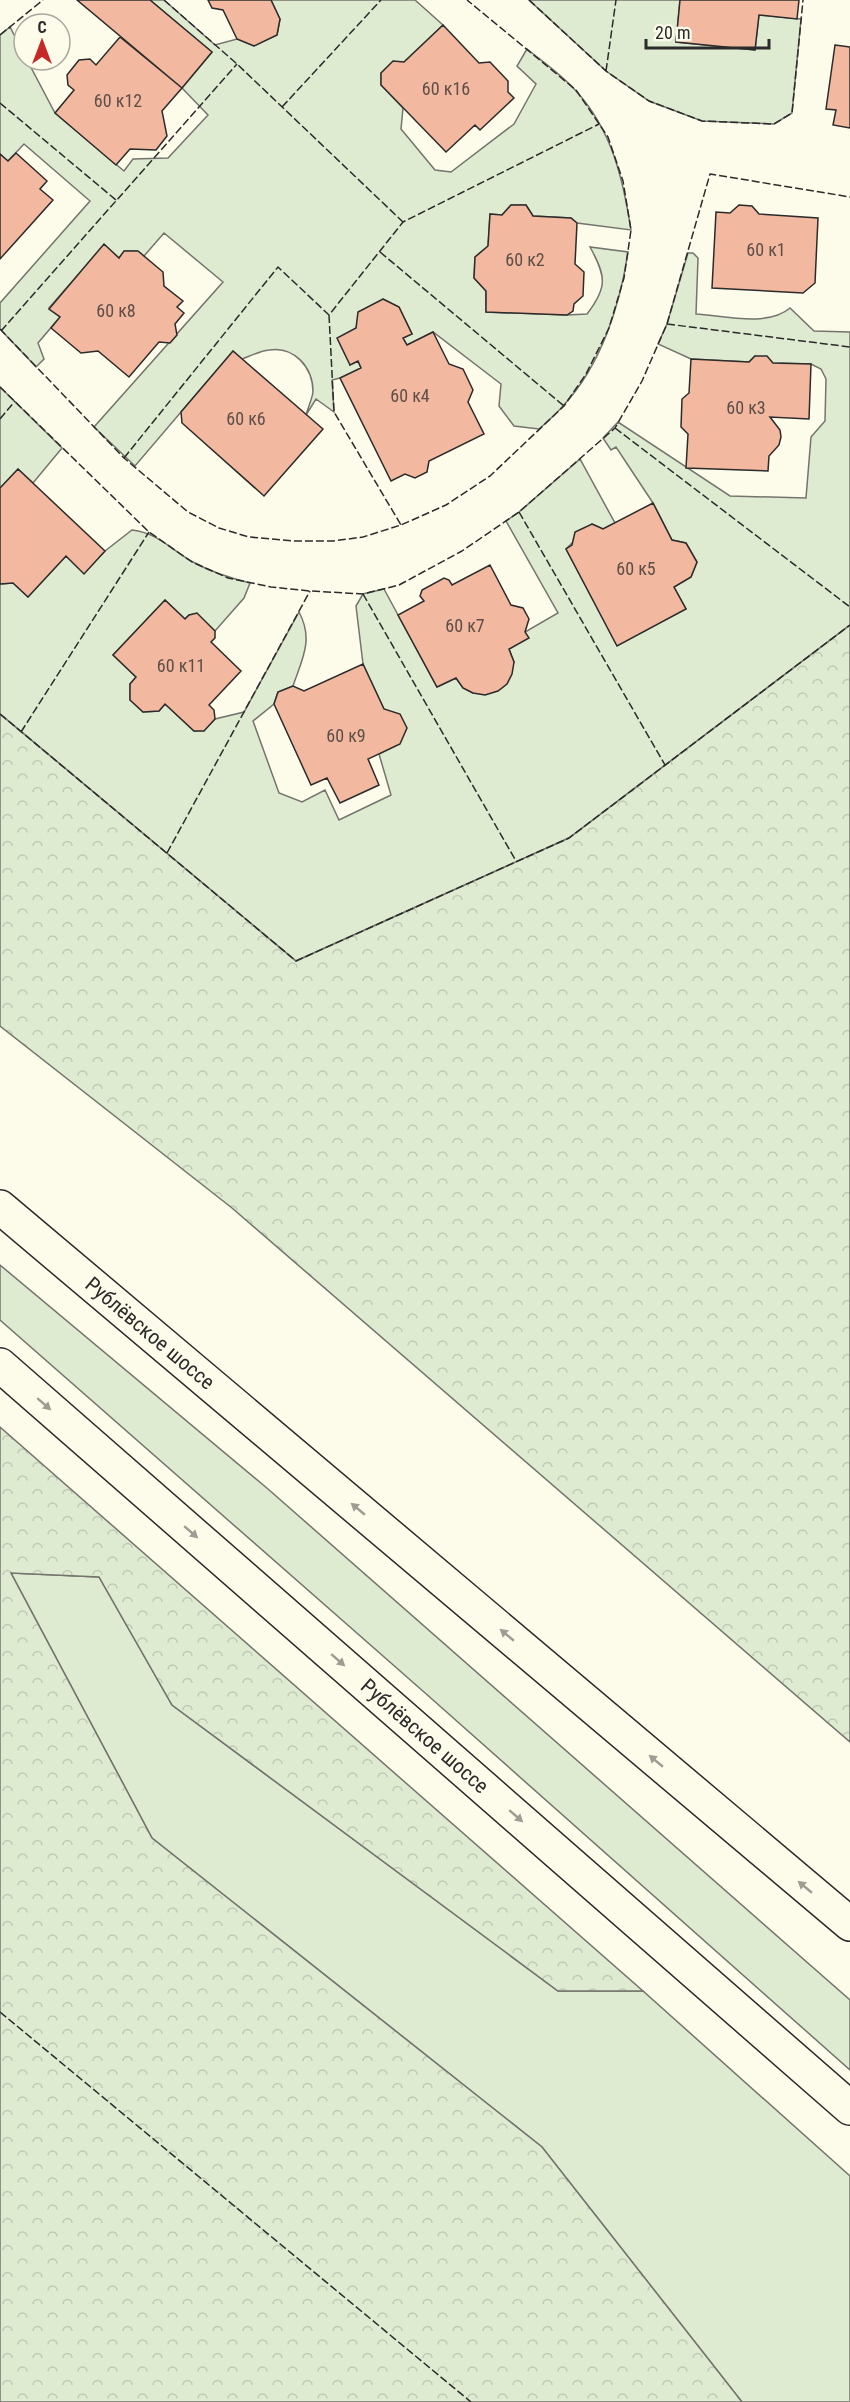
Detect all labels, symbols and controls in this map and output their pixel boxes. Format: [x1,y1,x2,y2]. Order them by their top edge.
north arrow [12,12,72,72]
scale bar [646,12,769,50]
text: С [37,18,47,37]
text: 20 m [655,22,690,43]
house number: 60 к16 [422,78,470,99]
house number: 60 к12 [94,90,142,111]
house number: 60 к1 [746,239,786,260]
house number: 60 к2 [505,249,545,270]
house number: 60 к8 [96,300,136,321]
house number: 60 к4 [390,385,430,406]
house number: 60 к3 [726,397,766,418]
house number: 60 к6 [226,408,266,429]
house number: 60 к5 [616,558,656,579]
house number: 60 к7 [445,615,485,636]
house number: 60 к11 [157,655,205,676]
house number: 60 к9 [326,725,366,746]
street label: Рублёвское шоссе [80,1272,219,1395]
one-way arrow [36,1397,51,1410]
one-way arrow [351,1503,366,1516]
one-way arrow [183,1525,198,1538]
one-way arrow [500,1629,515,1642]
one-way arrow [330,1653,345,1666]
street label: Рублёвское шоссе [356,1674,493,1798]
one-way arrow [649,1755,664,1768]
one-way arrow [508,1809,523,1822]
one-way arrow [797,1880,813,1893]

